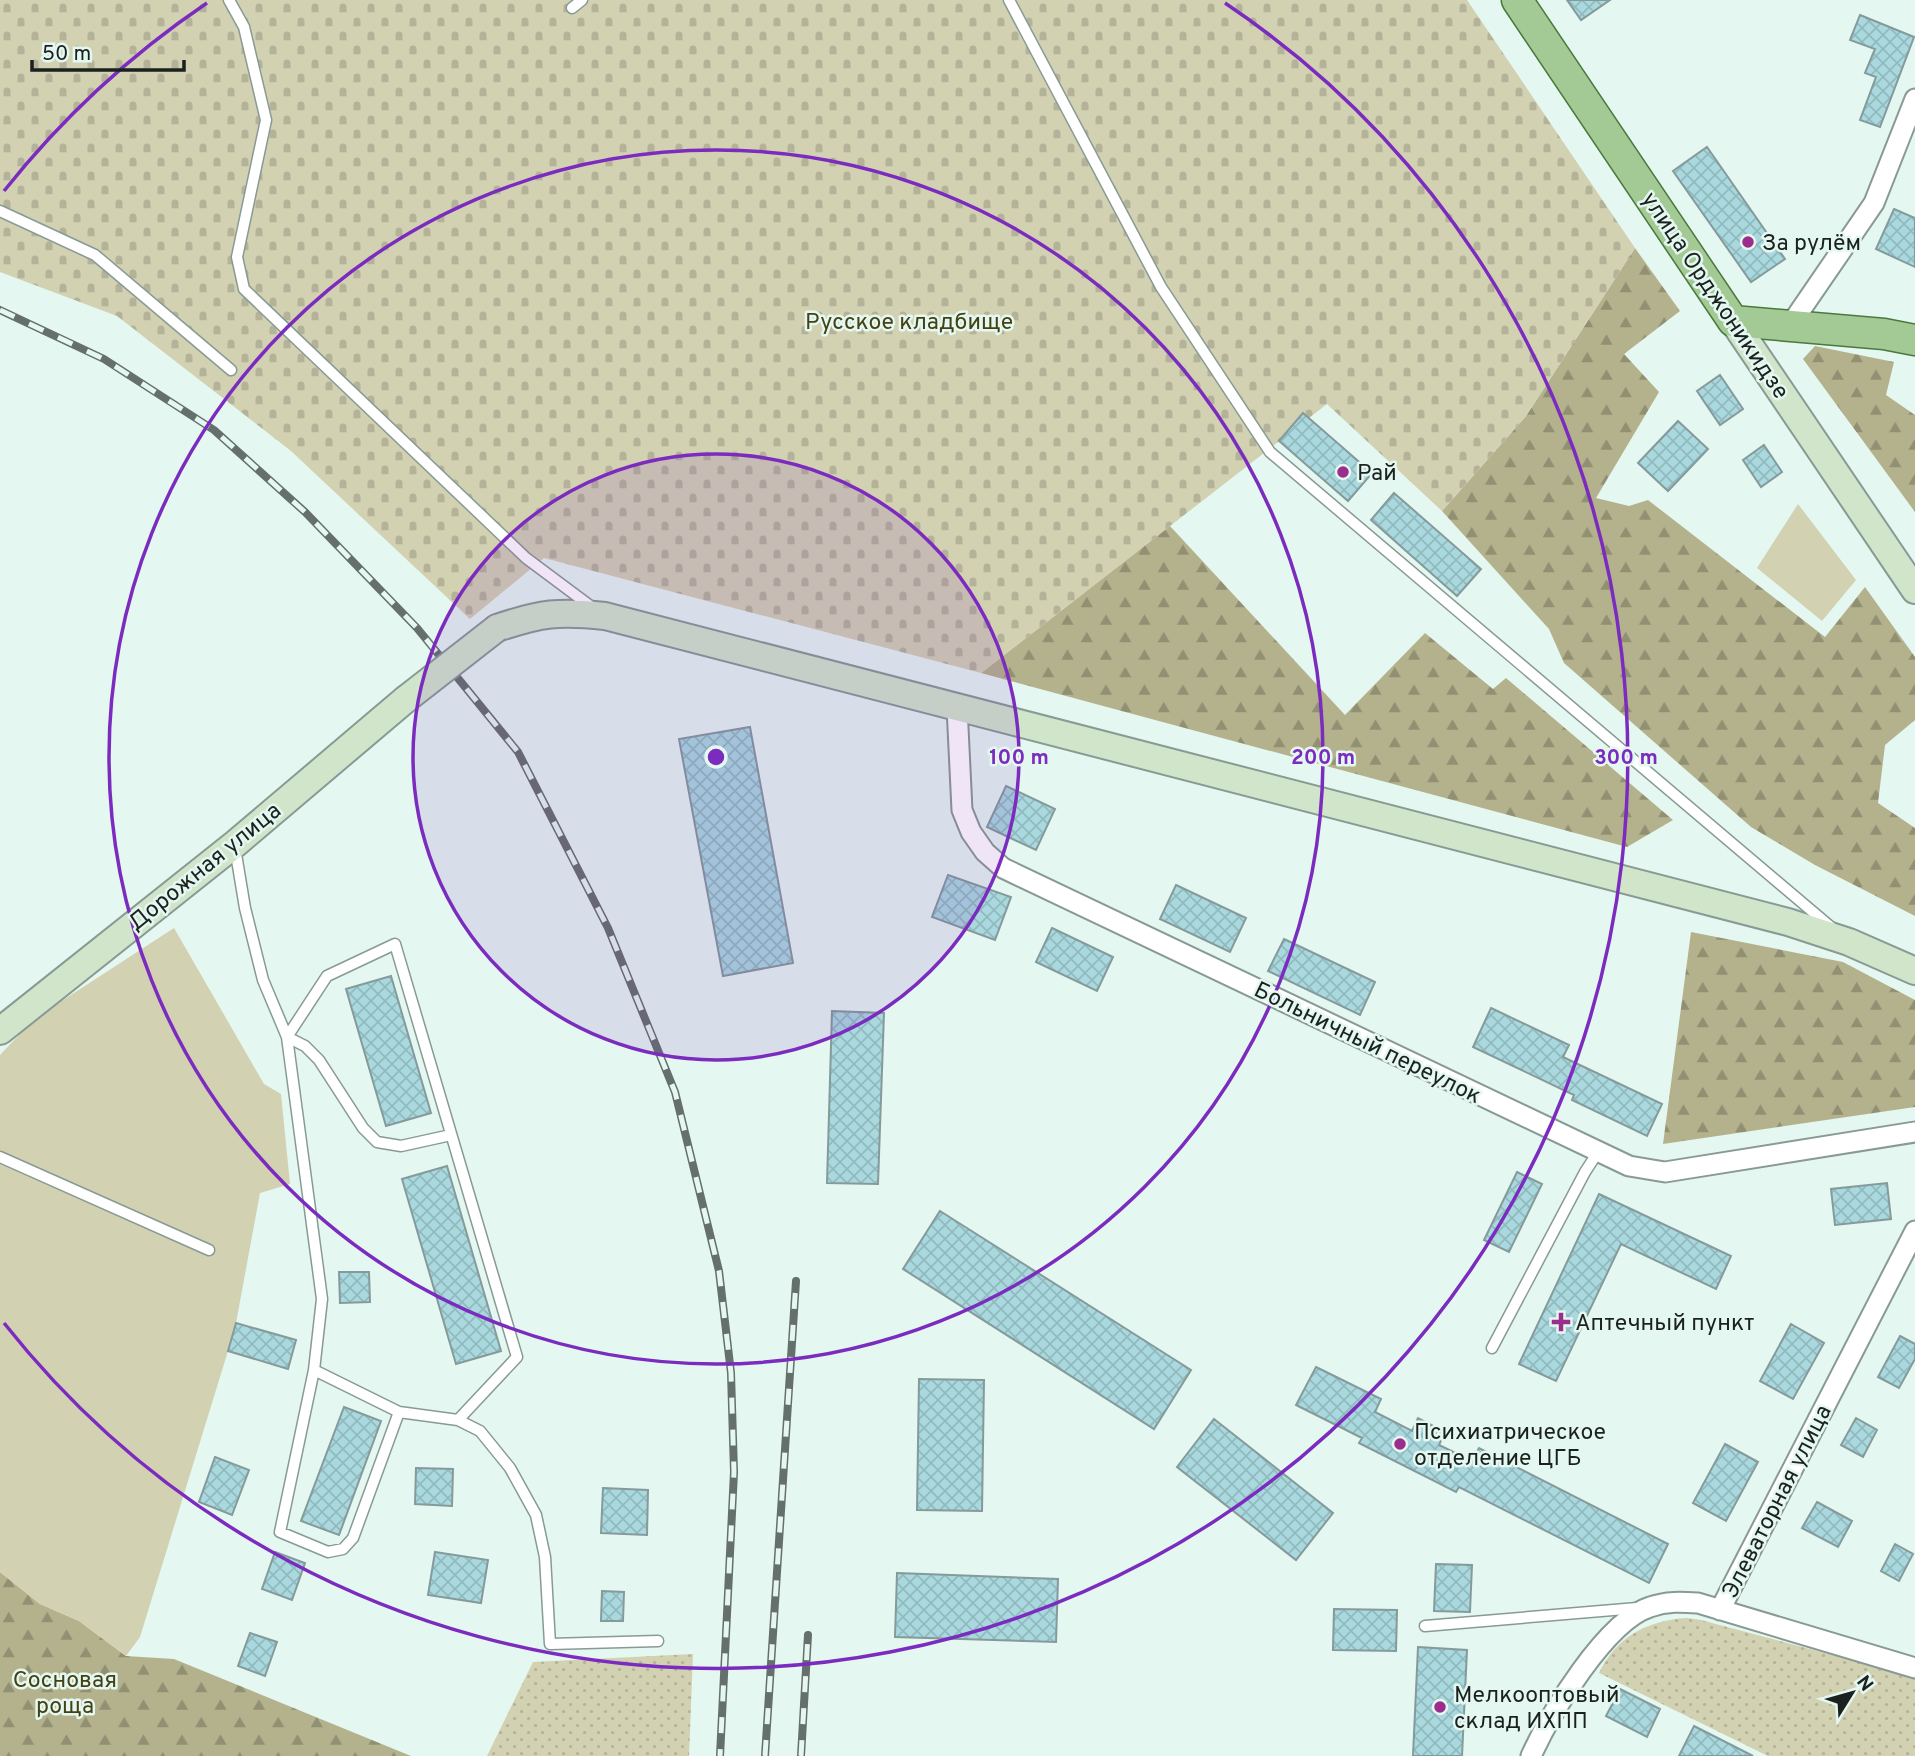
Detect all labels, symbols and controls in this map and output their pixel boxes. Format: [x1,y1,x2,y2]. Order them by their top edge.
scale bar [32,28,184,72]
text: 50 m [42,41,91,68]
street label: улица Орджоникидзе [1634,187,1794,406]
place label: За рулём [1762,230,1861,259]
marker: За рулём [1740,234,1756,250]
park label: Русское кладбище [805,309,1013,338]
place label: Рай [1357,460,1397,489]
marker: Рай [1335,464,1351,480]
centre of rings [704,745,728,769]
text: 100 m [989,745,1049,772]
text: 200 m [1291,745,1355,772]
text: 300 m [1594,745,1658,772]
street label: Дорожная улица [123,797,288,939]
street label: Больничный переулок [1248,977,1485,1112]
place label: Аптечный пункт [1575,1310,1754,1339]
marker: Аптечный пункт [1553,1314,1569,1330]
street label: Элеваторная улица [1717,1401,1839,1604]
place label: Психиатрическое отделение ЦГБ [1414,1419,1606,1474]
marker: Психиатрическое отделение ЦГБ [1392,1436,1408,1452]
north arrow [1817,1658,1887,1728]
park label: Сосновая роща [13,1667,117,1722]
text: N [1850,1671,1878,1697]
place label: Мелкооптовый склад ИХПП [1454,1682,1620,1737]
marker: Мелкооптовый склад ИХПП [1432,1699,1448,1715]

